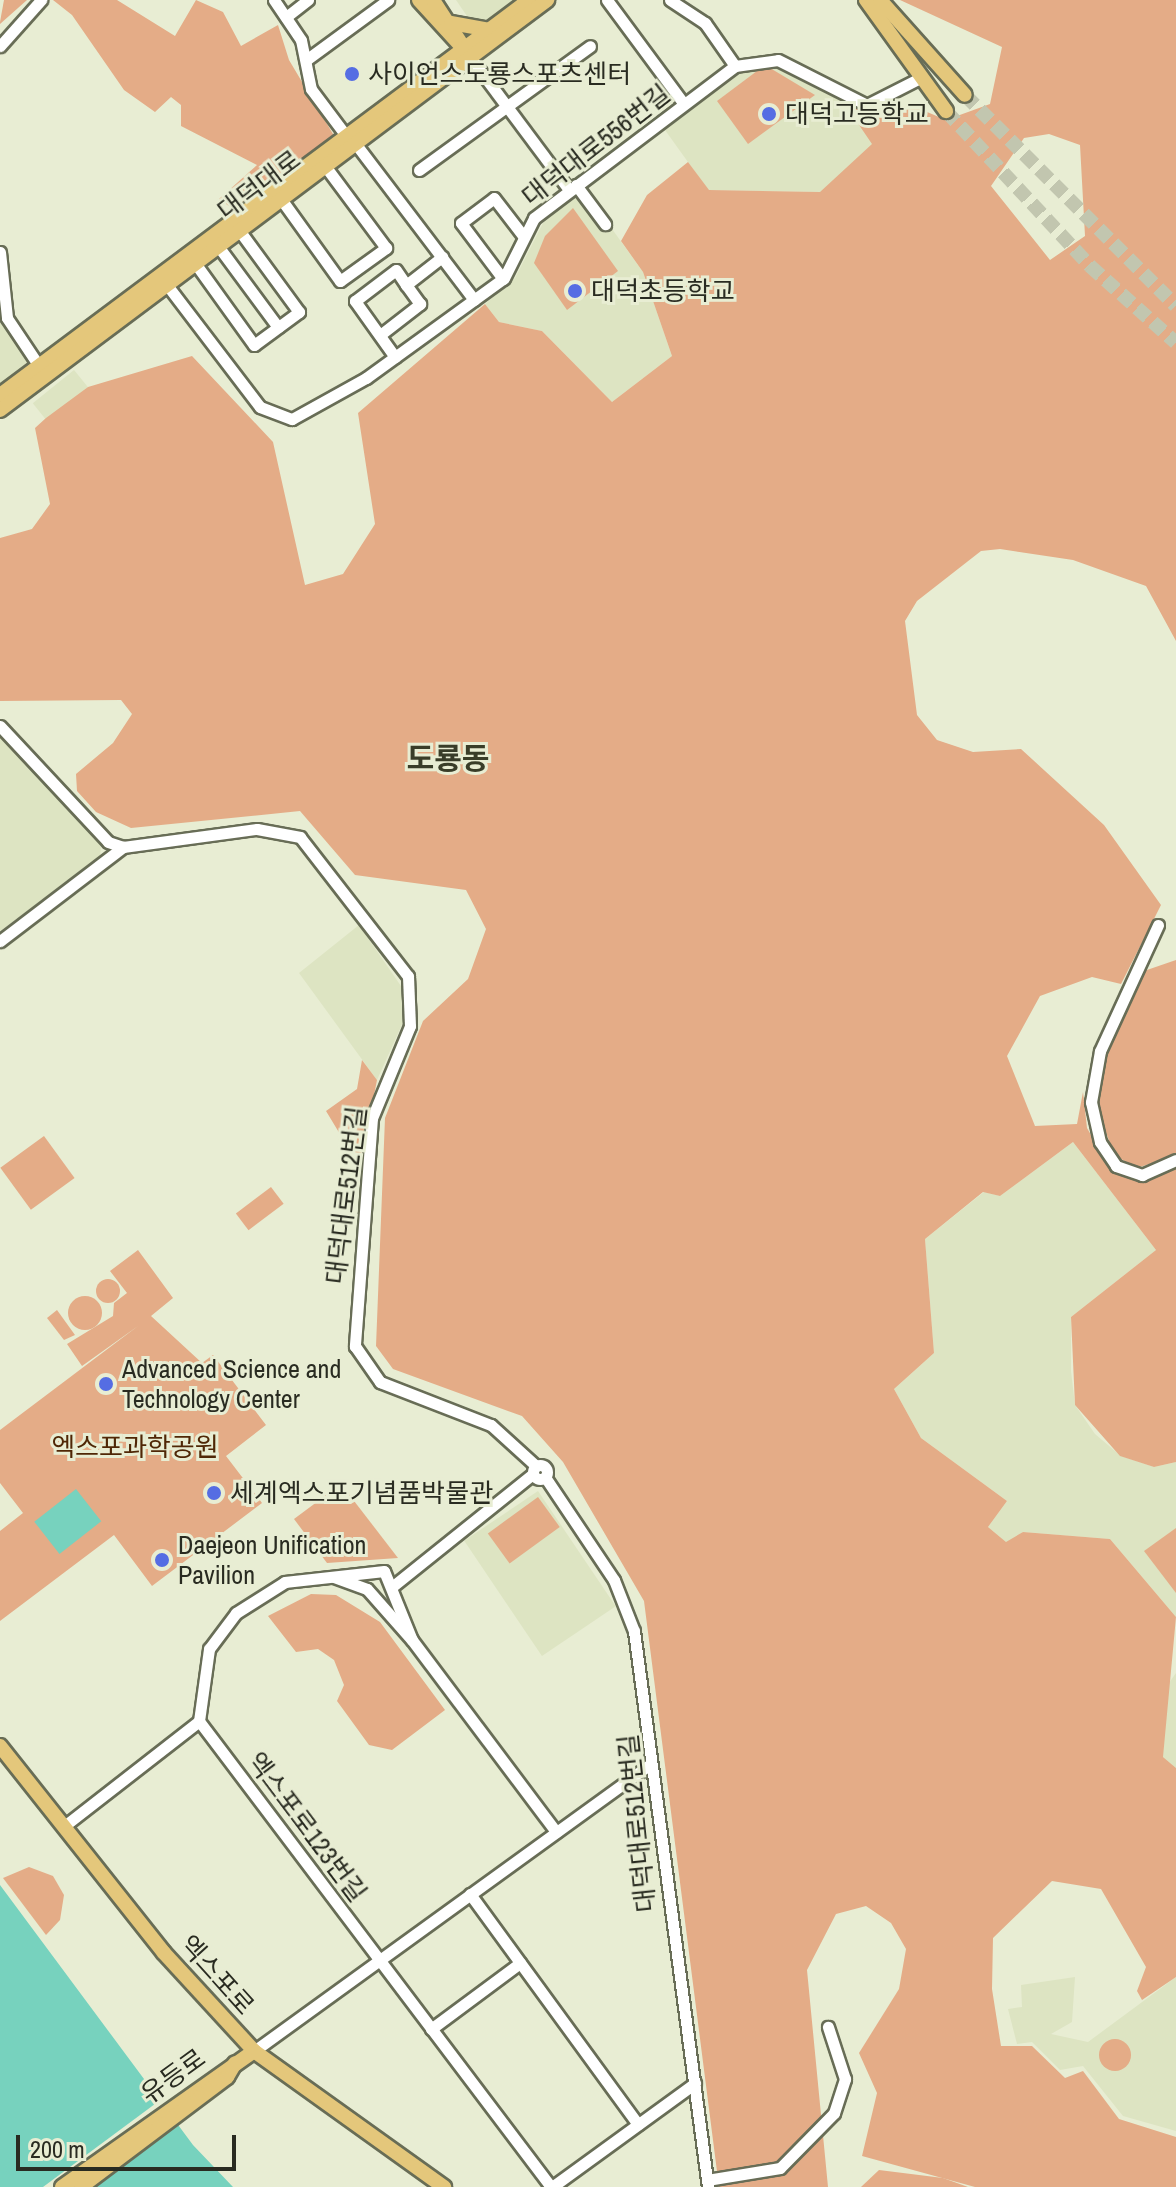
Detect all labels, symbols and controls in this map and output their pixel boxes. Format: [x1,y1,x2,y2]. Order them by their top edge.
place label: 사이언스도룡스포츠센터 [368,58,631,90]
marker: 사이언스도룡스포츠센터 [343,65,361,83]
street label: 대덕대로556번길 [516,78,676,212]
place label: 대덕고등학교 [785,98,929,130]
marker: 대덕고등학교 [760,105,778,123]
street label: 대덕대로 [211,144,307,226]
place label: 대덕초등학교 [591,275,735,307]
marker: 대덕초등학교 [566,282,584,300]
district label: 도룡동 [407,740,489,776]
street label: 대덕대로512번길 [320,1104,372,1286]
place label: Advanced Science and Technology Center [122,1353,341,1414]
marker: Advanced Science and Technology Center [97,1375,115,1393]
park label: 엑스포과학공원 [51,1431,219,1463]
place label: 세계엑스포기념품박물관 [230,1477,493,1509]
marker: 세계엑스포기념품박물관 [205,1484,223,1502]
place label: Daejeon Unification Pavilion [178,1529,366,1590]
marker: Daejeon Unification Pavilion [153,1551,171,1569]
street label: 대덕대로512번길 [612,1732,662,1914]
street label: 엑스포로123번길 [241,1746,373,1908]
street label: 엑스포로 [173,1929,261,2021]
street label: 유등로 [135,2042,211,2110]
scale bar [20,2119,240,2169]
text: 200 m [30,2133,85,2165]

